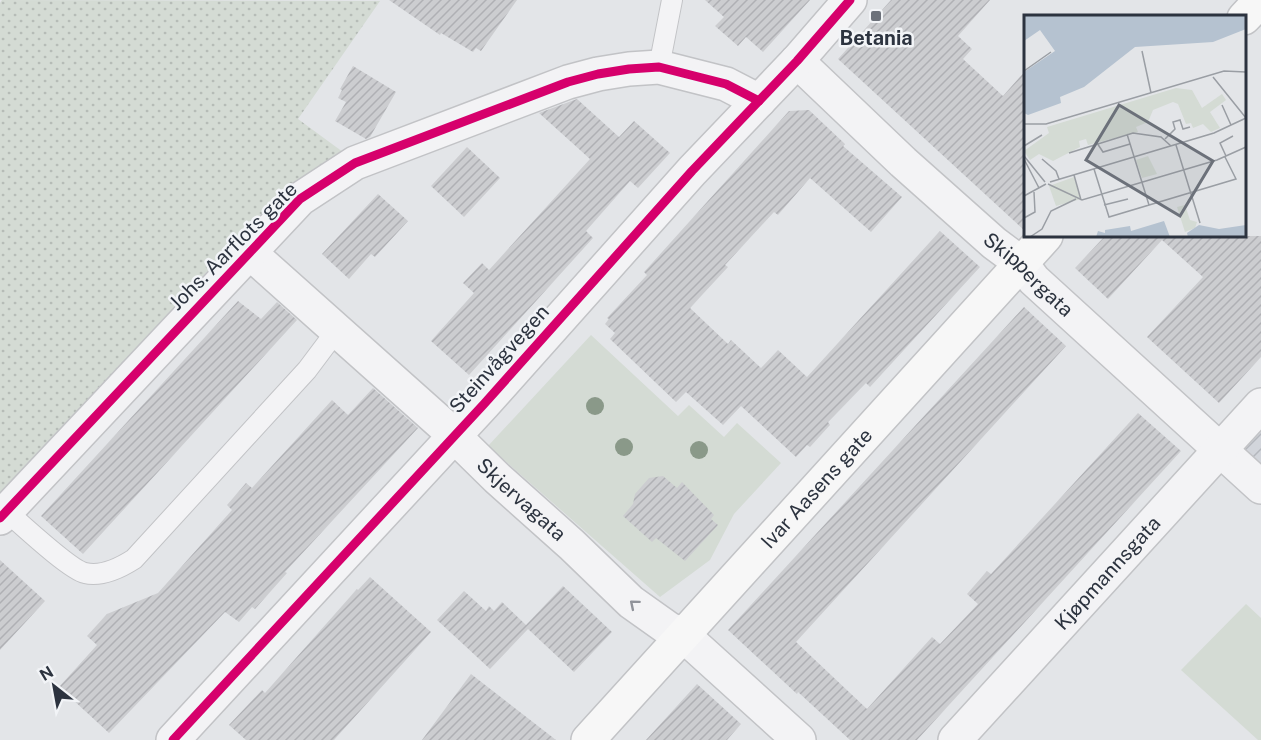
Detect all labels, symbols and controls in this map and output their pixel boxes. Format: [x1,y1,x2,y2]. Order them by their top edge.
marker: Betania [869,9,883,23]
inset map [1024,15,1246,237]
place label: Betania [839,26,913,50]
street label: Johs. Aarflots gate [164,177,302,315]
street label: Skippergata [978,227,1078,322]
street label: Steinvågvegen [444,300,554,418]
street label: Ivar Aasens gate [756,423,877,553]
street label: Skjervagata [472,453,571,546]
street label: Kjøpmannsgata [1049,511,1165,635]
one-way arrow [630,600,641,611]
north arrow [24,656,84,716]
text: N [36,662,57,685]

